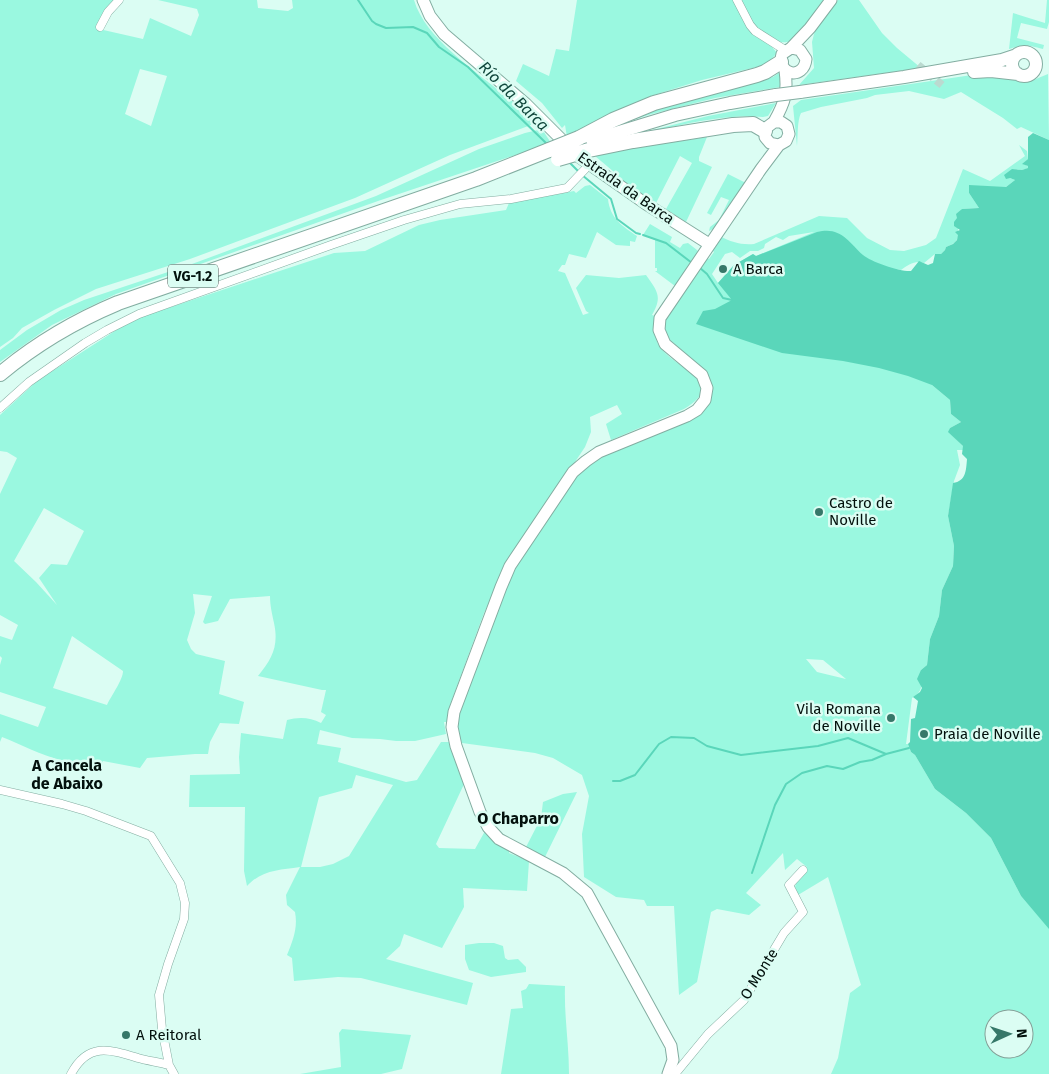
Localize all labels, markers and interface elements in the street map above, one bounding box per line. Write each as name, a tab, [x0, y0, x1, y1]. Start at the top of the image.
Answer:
water label: Río da Barca	[475, 57, 553, 135]
street label: Estrada da Barca	[574, 148, 678, 228]
place label: A Barca	[733, 260, 783, 278]
marker: A Barca	[717, 263, 729, 275]
road number: VG-1.2	[168, 264, 218, 288]
place label: Castro de Noville	[829, 494, 893, 529]
marker: Castro de Noville	[813, 506, 825, 518]
place label: Vila Romana de Noville	[796, 700, 881, 735]
marker: Vila Romana de Noville	[885, 712, 897, 724]
place label: Praia de Noville	[934, 725, 1041, 743]
marker: Praia de Noville	[918, 728, 930, 740]
district label: A Cancela de Abaixo	[31, 756, 103, 793]
district label: O Chaparro	[477, 809, 559, 828]
street label: O Monte	[736, 945, 782, 1003]
north arrow	[984, 1009, 1034, 1059]
place label: A Reitoral	[136, 1026, 202, 1044]
text: N	[1013, 1028, 1030, 1038]
marker: A Reitoral	[120, 1029, 132, 1041]

